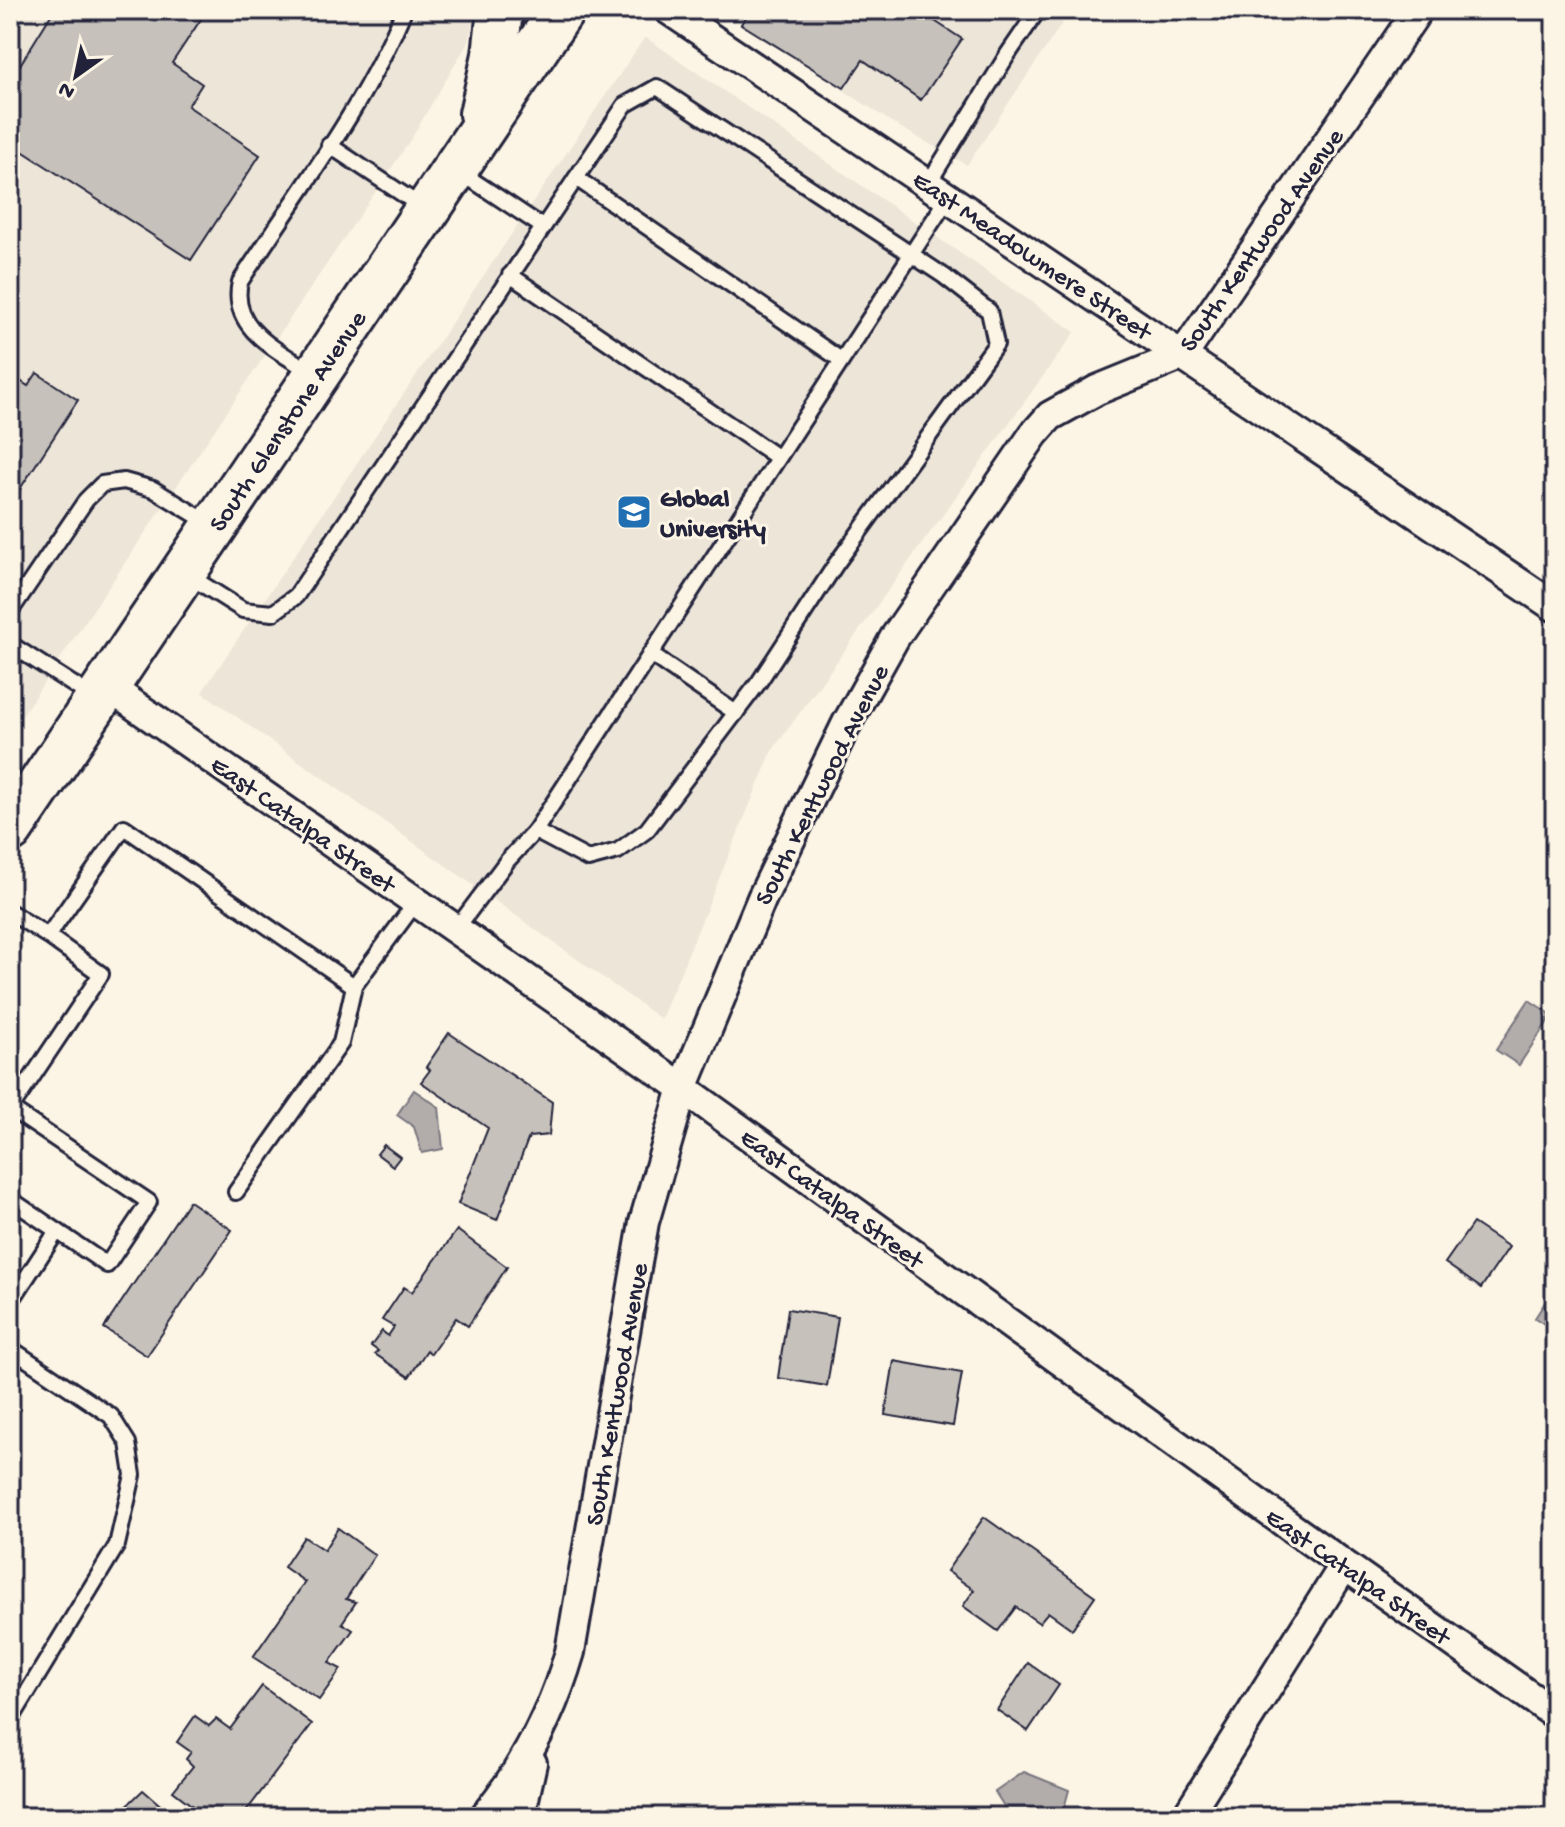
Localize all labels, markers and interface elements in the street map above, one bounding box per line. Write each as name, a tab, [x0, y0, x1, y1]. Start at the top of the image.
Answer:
north arrow	[36, 36, 116, 116]
text: N	[54, 75, 80, 104]
street label: South Kentwood Avenue	[1175, 123, 1353, 359]
street label: East Meadowmere Street	[905, 166, 1158, 351]
street label: South Glenstone Avenue	[204, 306, 376, 539]
place label: Global University	[660, 486, 766, 547]
school or university icon: Global University	[615, 493, 653, 531]
street label: South Kentwood Avenue	[750, 660, 898, 912]
street label: East Catalpa Street	[203, 751, 402, 904]
street label: East Catalpa Street	[733, 1124, 930, 1279]
street label: South Kentwood Avenue	[581, 1261, 658, 1528]
street label: East Catalpa Street	[1258, 1503, 1457, 1656]

